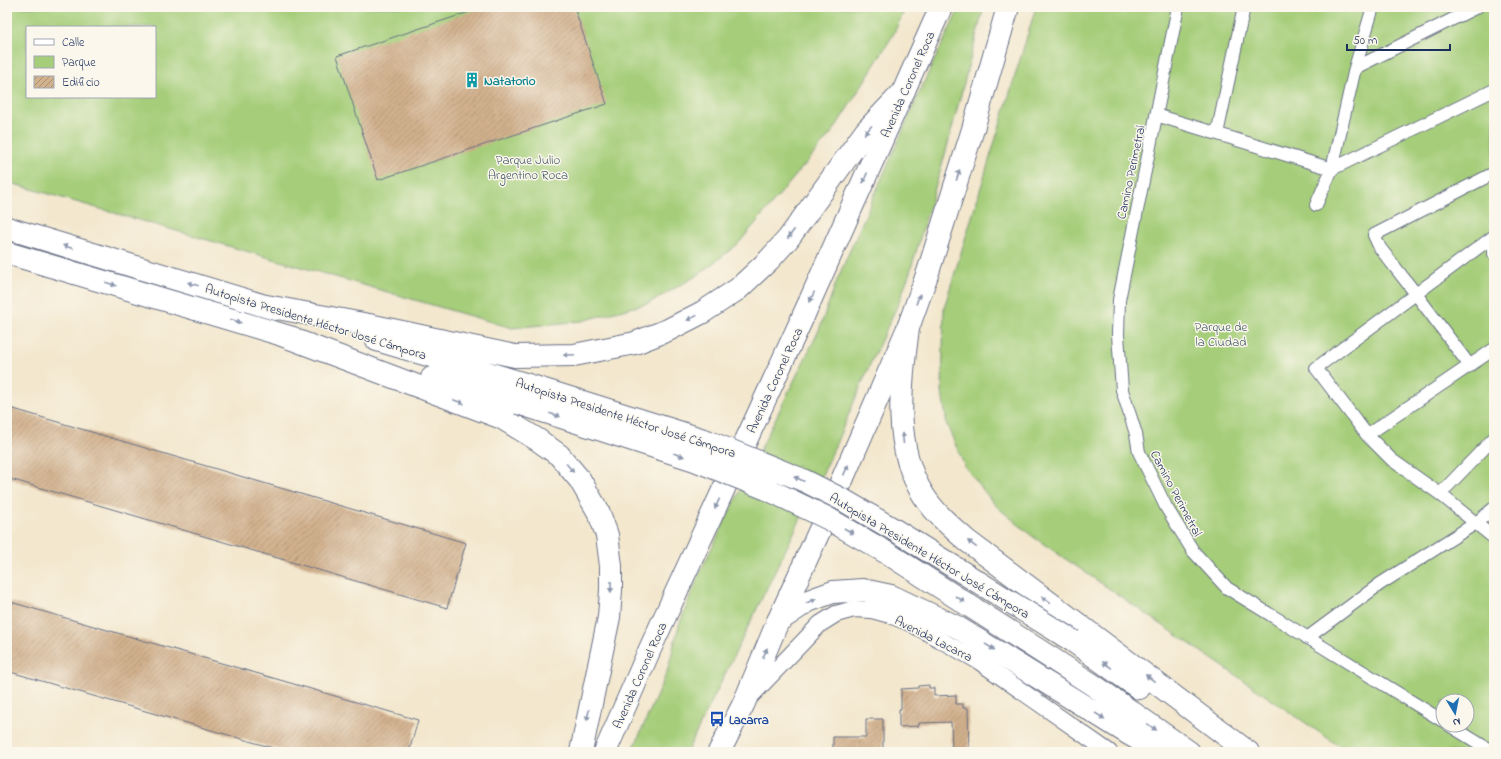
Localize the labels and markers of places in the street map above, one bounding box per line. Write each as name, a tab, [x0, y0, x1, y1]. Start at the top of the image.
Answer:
building icon: Natatorio	[463, 71, 481, 89]
place label: Natatorio	[484, 72, 536, 91]
bus stop icon: Lacarra	[708, 710, 726, 728]
place label: Lacarra	[729, 711, 769, 730]

